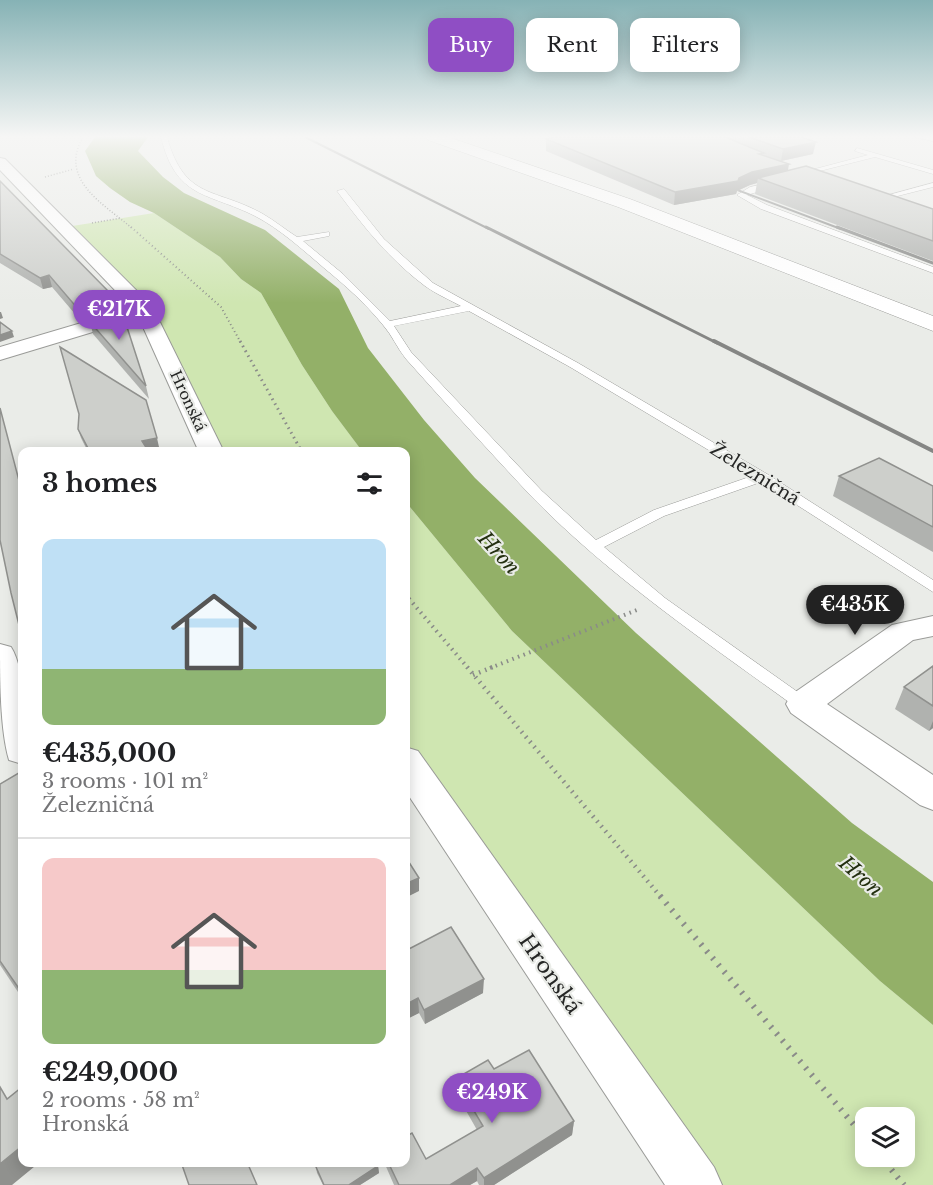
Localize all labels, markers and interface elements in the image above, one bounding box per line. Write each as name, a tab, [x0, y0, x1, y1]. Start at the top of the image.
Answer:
chip: Buy	[428, 18, 514, 72]
chip: Rent	[526, 18, 618, 72]
chip: Filters	[630, 18, 740, 72]
pin: €217K	[77, 290, 161, 341]
text: €217K	[87, 297, 151, 321]
street label: Hronská	[166, 367, 211, 435]
street label: Železničná	[706, 437, 804, 510]
text: 3 homes	[42, 467, 157, 499]
icon: filters	[353, 467, 386, 500]
water label: Hron	[473, 526, 525, 579]
icon: home	[160, 578, 268, 686]
pin: €435K	[813, 585, 897, 636]
text: €435K	[820, 592, 890, 616]
text: €435,000	[42, 737, 176, 769]
text: 3 rooms · 101 m²	[42, 769, 208, 793]
text: Železničná	[42, 793, 154, 817]
water label: Hron	[834, 850, 888, 901]
icon: home	[160, 897, 268, 1005]
street label: Hronská	[513, 929, 587, 1019]
text: €249,000	[42, 1056, 178, 1088]
pin: €249K	[450, 1073, 534, 1124]
text: €249K	[456, 1080, 528, 1104]
text: 2 rooms · 58 m²	[42, 1088, 200, 1112]
map controls	[855, 1107, 915, 1167]
button: layers	[855, 1107, 915, 1167]
text: Hronská	[42, 1112, 129, 1136]

